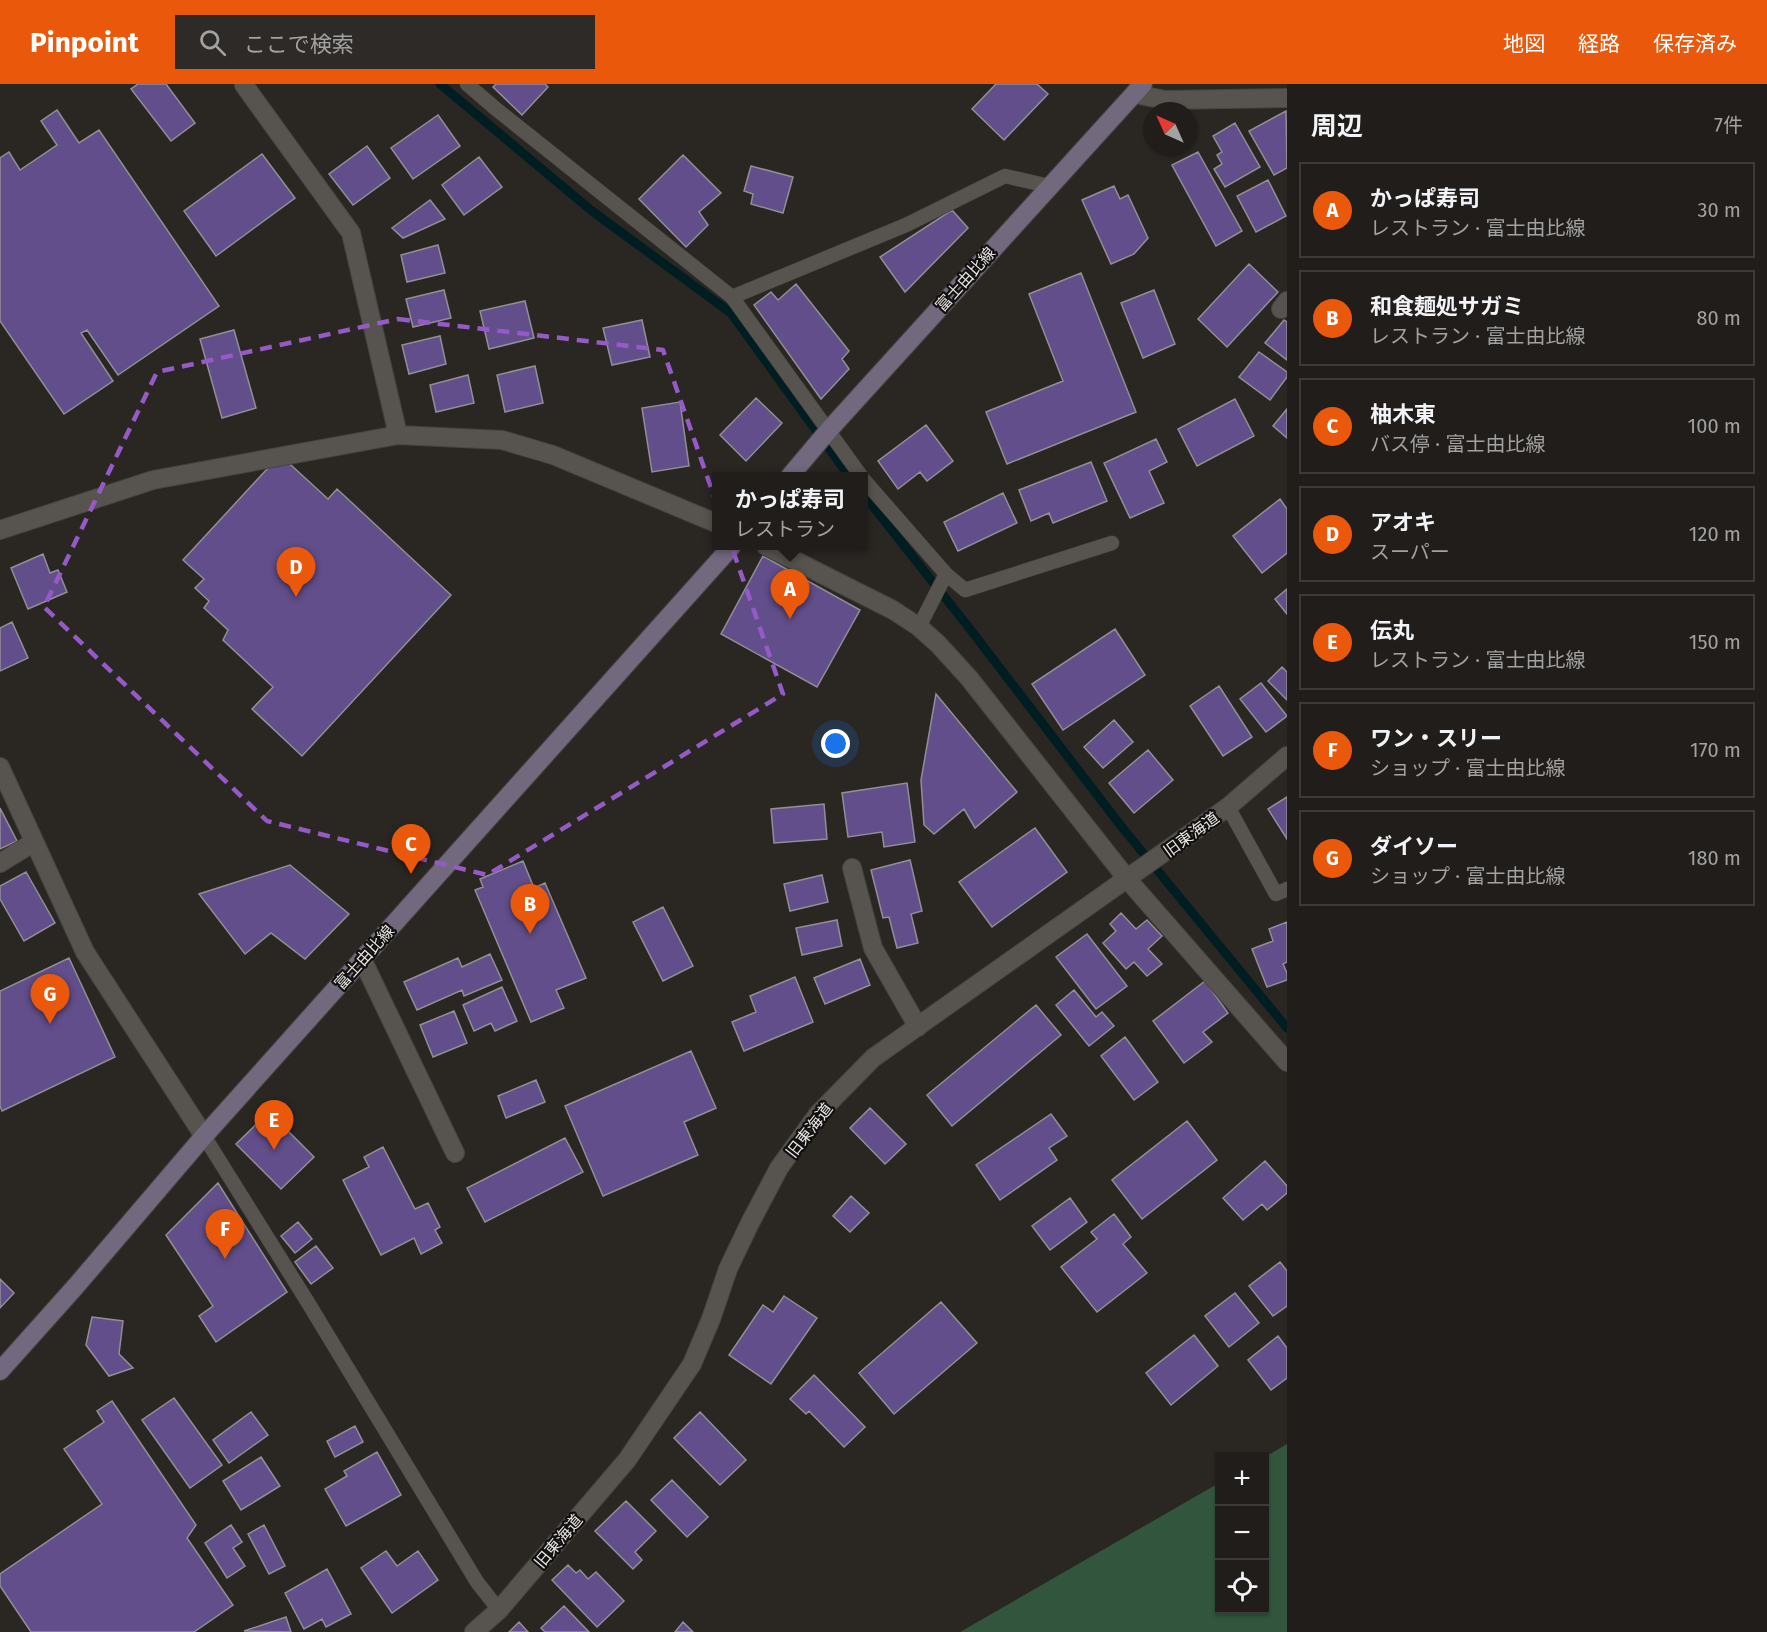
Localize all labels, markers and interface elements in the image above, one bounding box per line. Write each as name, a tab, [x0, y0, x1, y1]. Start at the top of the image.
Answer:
search box	[175, 15, 595, 69]
text: Pinpoint	[30, 26, 139, 59]
icon: search	[196, 26, 229, 59]
text: ここで検索	[244, 31, 354, 58]
text: 地図	[1503, 31, 1545, 57]
text: 経路	[1578, 31, 1620, 57]
text: 保存済み	[1653, 31, 1737, 57]
north arrow	[1143, 102, 1197, 156]
text: 周辺	[1311, 111, 1363, 142]
text: 7件	[1714, 113, 1743, 137]
text: かっぱ寿司	[1370, 185, 1480, 212]
text: A	[1327, 198, 1338, 222]
text: 30 m	[1697, 198, 1741, 222]
text: レストラン · 富士由比線	[1370, 216, 1585, 240]
street label: 富士由比線	[932, 243, 999, 315]
text: 和食麺処サガミ	[1370, 293, 1524, 320]
text: B	[1326, 306, 1339, 330]
text: 80 m	[1696, 306, 1741, 330]
text: レストラン · 富士由比線	[1370, 324, 1585, 348]
text: 柚木東	[1370, 401, 1436, 428]
text: C	[1327, 414, 1338, 438]
text: 100 m	[1688, 414, 1741, 438]
text: バス停 · 富士由比線	[1370, 432, 1545, 456]
popup	[712, 472, 868, 550]
text: かっぱ寿司	[735, 486, 845, 513]
text: アオキ	[1370, 509, 1436, 536]
text: レストラン	[735, 517, 835, 541]
text: D	[1326, 522, 1339, 546]
text: 120 m	[1689, 522, 1741, 546]
text: スーパー	[1370, 540, 1450, 564]
pin: D	[276, 548, 316, 597]
pin: A	[770, 570, 810, 619]
text: 伝丸	[1370, 617, 1414, 644]
text: E	[1327, 630, 1338, 654]
text: 150 m	[1689, 630, 1741, 654]
text: レストラン · 富士由比線	[1370, 648, 1585, 672]
text: ワン・スリー	[1370, 725, 1502, 752]
your location	[821, 729, 850, 758]
text: F	[1328, 738, 1337, 762]
text: 170 m	[1690, 738, 1741, 762]
text: ショップ · 富士由比線	[1370, 756, 1565, 780]
street label: 旧東海道	[1160, 808, 1223, 861]
pin: C	[392, 824, 430, 874]
text: ダイソー	[1370, 833, 1458, 860]
text: G	[1326, 846, 1339, 870]
text: 180 m	[1688, 846, 1741, 870]
text: ショップ · 富士由比線	[1370, 864, 1565, 888]
pin: B	[510, 884, 550, 934]
street label: 富士由比線	[331, 921, 398, 993]
pin: G	[31, 974, 70, 1024]
street label: 旧東海道	[782, 1099, 837, 1161]
pin: E	[254, 1100, 294, 1150]
pin: F	[206, 1210, 244, 1259]
map controls	[1215, 1452, 1269, 1614]
button: +	[1215, 1452, 1269, 1506]
button: −	[1215, 1506, 1269, 1560]
street label: 旧東海道	[531, 1511, 586, 1572]
button: locate	[1215, 1560, 1269, 1614]

